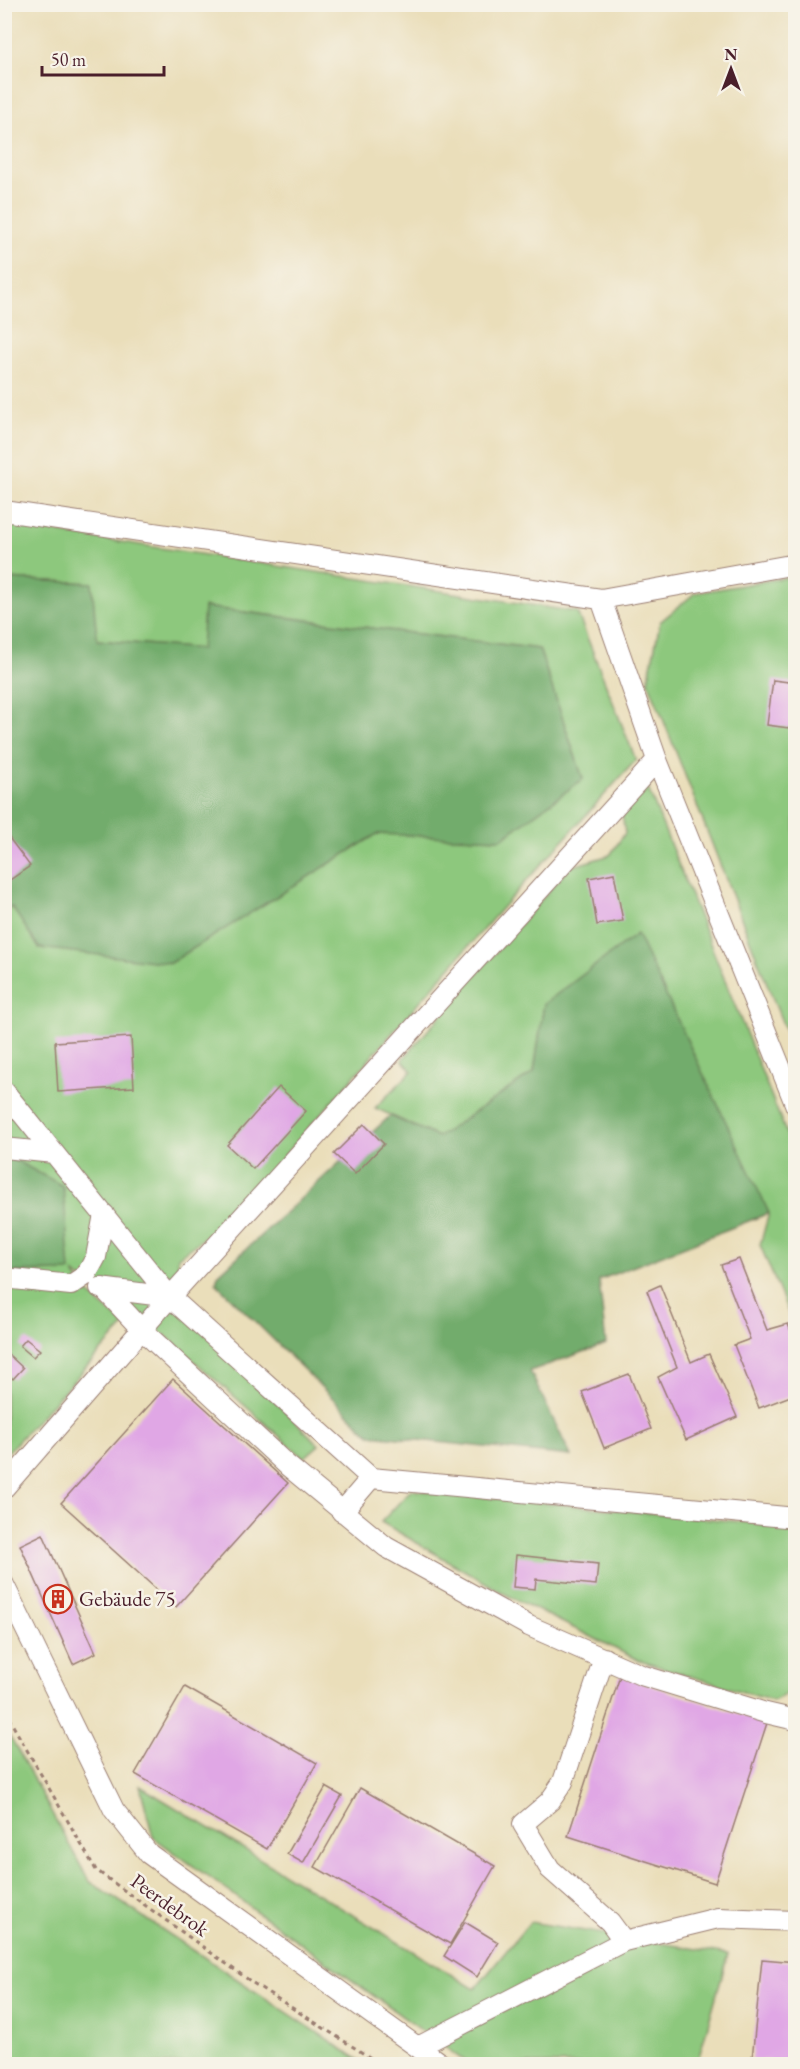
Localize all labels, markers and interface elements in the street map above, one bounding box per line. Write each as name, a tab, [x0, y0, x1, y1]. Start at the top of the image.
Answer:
scale bar	[42, 39, 164, 77]
north arrow	[701, 39, 761, 99]
text: N	[725, 44, 738, 65]
text: 50 m	[51, 48, 86, 71]
building icon: Gebäude 75	[42, 1583, 74, 1615]
place label: Gebäude 75	[79, 1585, 176, 1612]
street label: Peerdebrok	[126, 1867, 216, 1943]

